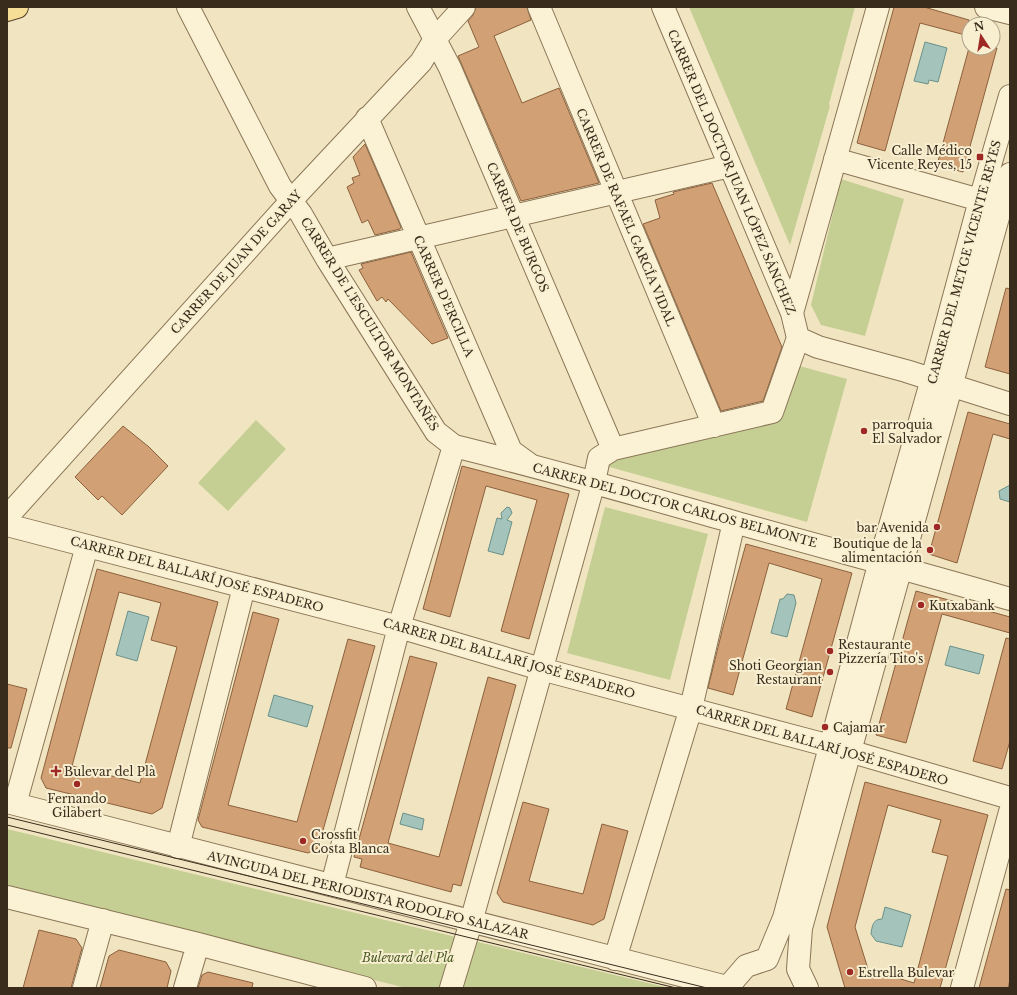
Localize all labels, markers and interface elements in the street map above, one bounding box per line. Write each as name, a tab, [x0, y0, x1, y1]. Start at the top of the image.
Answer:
north arrow	[961, 16, 1001, 56]
text: N	[972, 18, 986, 34]
street label: CARRER DEL DOCTOR JUAN LÓPEZ SÁNCHEZ	[665, 27, 800, 317]
street label: CARRER DE RAFAEL GARCÍA VIDAL	[573, 105, 680, 328]
street label: CARRER DEL METGE VICENTE REYES	[924, 138, 1004, 386]
place label: Calle Médico Vicente Reyes, 15	[866, 143, 972, 172]
marker: Calle Médico Vicente Reyes, 15	[975, 152, 985, 162]
street label: CARRER DE BURGOS	[484, 160, 552, 295]
street label: CARRER DE JUAN DE GARAY	[167, 187, 305, 337]
street label: CARRER DE L'ESCULTOR MONTAÑÉS	[298, 214, 443, 434]
street label: CARRER D'ERCILLA	[410, 233, 478, 360]
place label: parroquia El Salvador	[872, 417, 942, 446]
marker: parroquia El Salvador	[859, 426, 869, 436]
street label: CARRER DEL DOCTOR CARLOS BELMONTE	[531, 460, 819, 550]
place label: bar Avenida	[856, 520, 929, 535]
marker: bar Avenida	[932, 522, 942, 532]
street label: CARRER DEL BALLARÍ JOSÉ ESPADERO	[69, 532, 326, 615]
place label: Boutique de la alimentación	[833, 536, 922, 565]
marker: Boutique de la alimentación	[925, 545, 935, 555]
place label: Kutxabank	[929, 598, 996, 613]
marker: Kutxabank	[916, 600, 926, 610]
street label: CARRER DEL BALLARÍ JOSÉ ESPADERO	[381, 614, 637, 701]
place label: Restaurante Pizzería Tito's	[838, 637, 923, 666]
marker: Restaurante Pizzería Tito's	[825, 646, 835, 656]
place label: Shoti Georgian Restaurant	[729, 658, 822, 687]
marker: Shoti Georgian Restaurant	[825, 667, 835, 677]
street label: CARRER DEL BALLARÍ JOSÉ ESPADERO	[694, 701, 950, 788]
place label: Cajamar	[833, 720, 885, 735]
marker: Cajamar	[820, 722, 830, 732]
place label: Bulevar del Plà	[64, 764, 156, 779]
marker: Bulevar del Plà	[51, 766, 61, 776]
marker: Fernando Gilabert	[72, 779, 82, 789]
place label: Fernando Gilabert	[47, 791, 107, 820]
place label: Crossfit Costa Blanca	[311, 827, 390, 856]
marker: Crossfit Costa Blanca	[298, 836, 308, 846]
street label: AVINGUDA DEL PERIODISTA RODOLFO SALAZAR	[205, 847, 531, 942]
park label: Bulevard del Pla	[361, 950, 454, 965]
place label: Estrella Bulevar	[858, 965, 955, 980]
marker: Estrella Bulevar	[845, 967, 855, 977]

